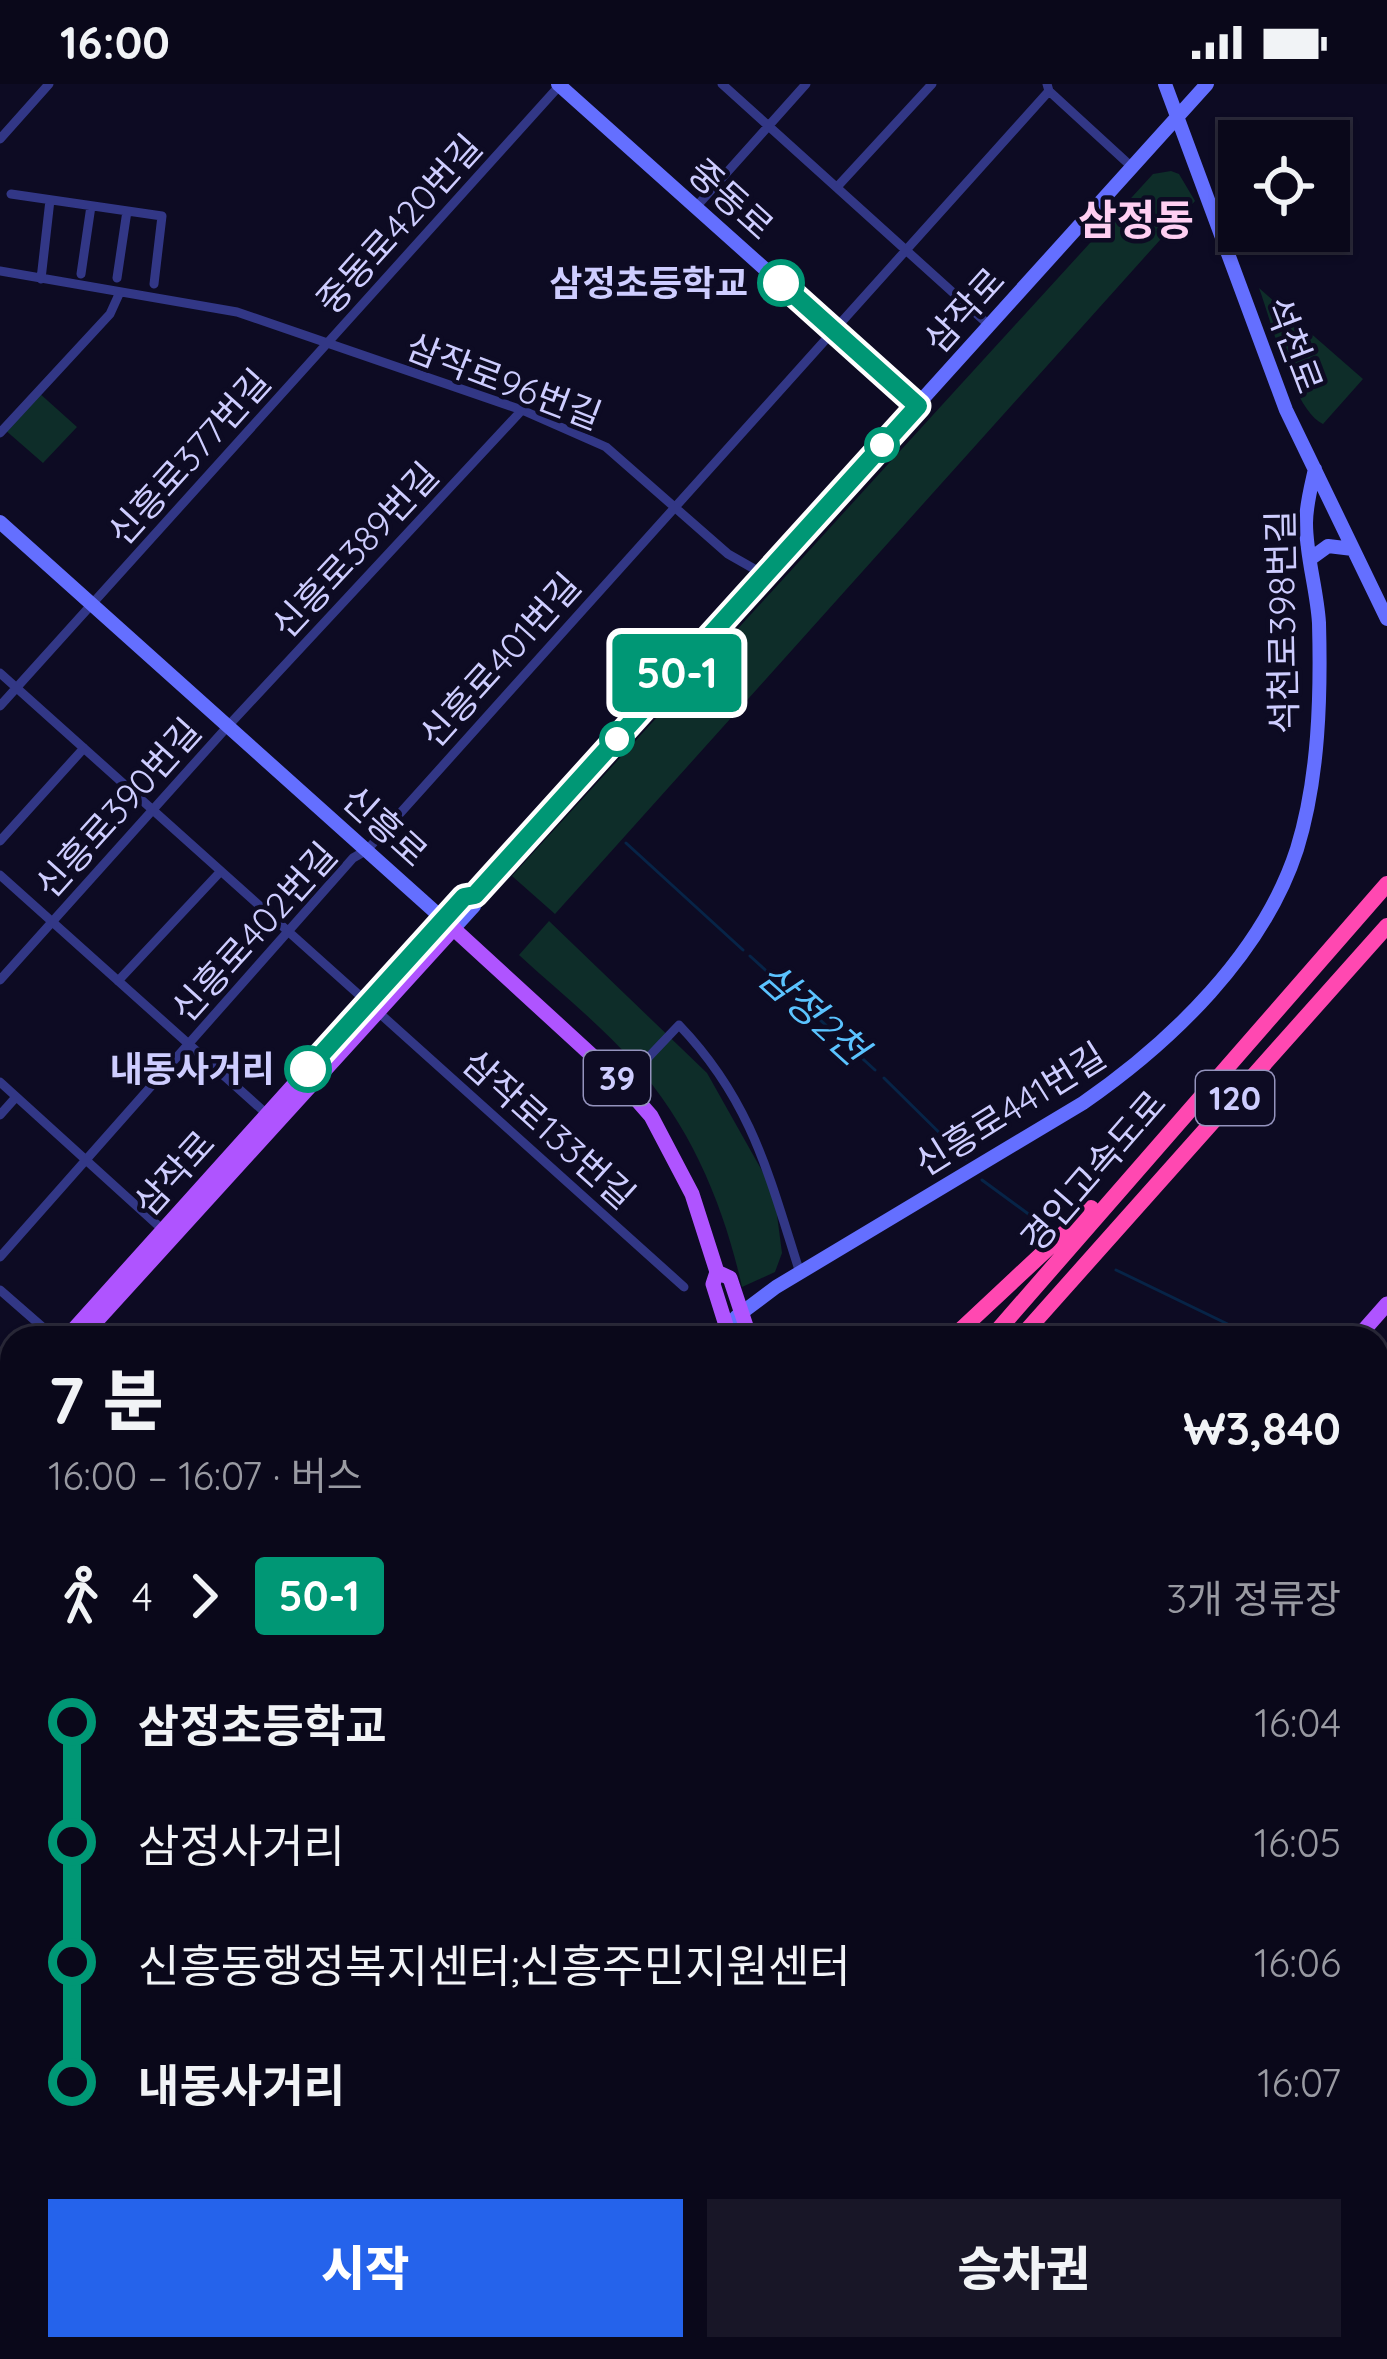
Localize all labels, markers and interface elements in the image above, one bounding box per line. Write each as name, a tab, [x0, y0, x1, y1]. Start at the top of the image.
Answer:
text: 16:00	[60, 14, 170, 70]
map controls	[1218, 120, 1350, 252]
button: locate	[1218, 120, 1350, 252]
street label: 중동로420번길	[306, 125, 491, 323]
street label: 중동로	[679, 149, 783, 249]
district label: 삼정동	[1078, 193, 1194, 246]
street label: 삼작로	[914, 258, 1014, 362]
place label: 삼정초등학교	[549, 260, 748, 305]
marker: 삼정초등학교	[759, 261, 803, 305]
street label: 석천로	[1256, 290, 1333, 399]
street label: 삼작로96번길	[400, 323, 608, 438]
street label: 신흥로377번길	[98, 359, 279, 554]
unlabelled marker	[866, 429, 898, 461]
street label: 신흥로389번길	[262, 452, 447, 647]
street label: 석천로398번길	[1257, 510, 1306, 734]
street label: 신흥로401번길	[410, 563, 590, 756]
line badge: 50-1	[593, 634, 761, 712]
text: 50-1	[636, 646, 718, 699]
street label: 신흥로390번길	[25, 709, 210, 907]
unlabelled marker	[601, 723, 633, 755]
street label: 신흥로	[333, 776, 437, 876]
street label: 신흥로402번길	[161, 833, 346, 1031]
water label: 삼정2천	[749, 951, 881, 1077]
street label: 신흥로441번길	[906, 1032, 1114, 1185]
street label: 삼작로133번길	[454, 1039, 645, 1218]
place label: 내동사거리	[109, 1046, 275, 1091]
marker: 내동사거리	[286, 1047, 330, 1091]
road number: 39	[584, 1051, 650, 1105]
road number: 120	[1196, 1071, 1274, 1125]
street label: 경인고속도로	[1010, 1081, 1175, 1260]
street label: 삼작로	[124, 1121, 224, 1225]
text: 7 분	[48, 1358, 163, 1441]
text: ₩3,840	[1183, 1400, 1341, 1456]
text: 16:00 – 16:07 · 버스	[48, 1451, 363, 1500]
icon: walk	[48, 1563, 114, 1629]
icon: forward	[171, 1563, 237, 1629]
text: 50-1	[279, 1569, 360, 1622]
text: 4	[132, 1572, 153, 1621]
text: 3개 정류장	[1166, 1574, 1341, 1623]
text: 삼정초등학교	[138, 1697, 386, 1753]
text: 16:04	[1255, 1698, 1341, 1747]
text: 삼정사거리	[138, 1817, 345, 1873]
text: 16:05	[1254, 1818, 1341, 1867]
text: 신흥동행정복지센터;신흥주민지원센터	[138, 1937, 851, 1993]
text: 16:06	[1254, 1938, 1341, 1987]
text: 내동사거리	[138, 2057, 345, 2113]
text: 16:07	[1257, 2058, 1341, 2107]
button: 시작	[48, 2199, 683, 2337]
button: 승차권	[707, 2199, 1341, 2337]

